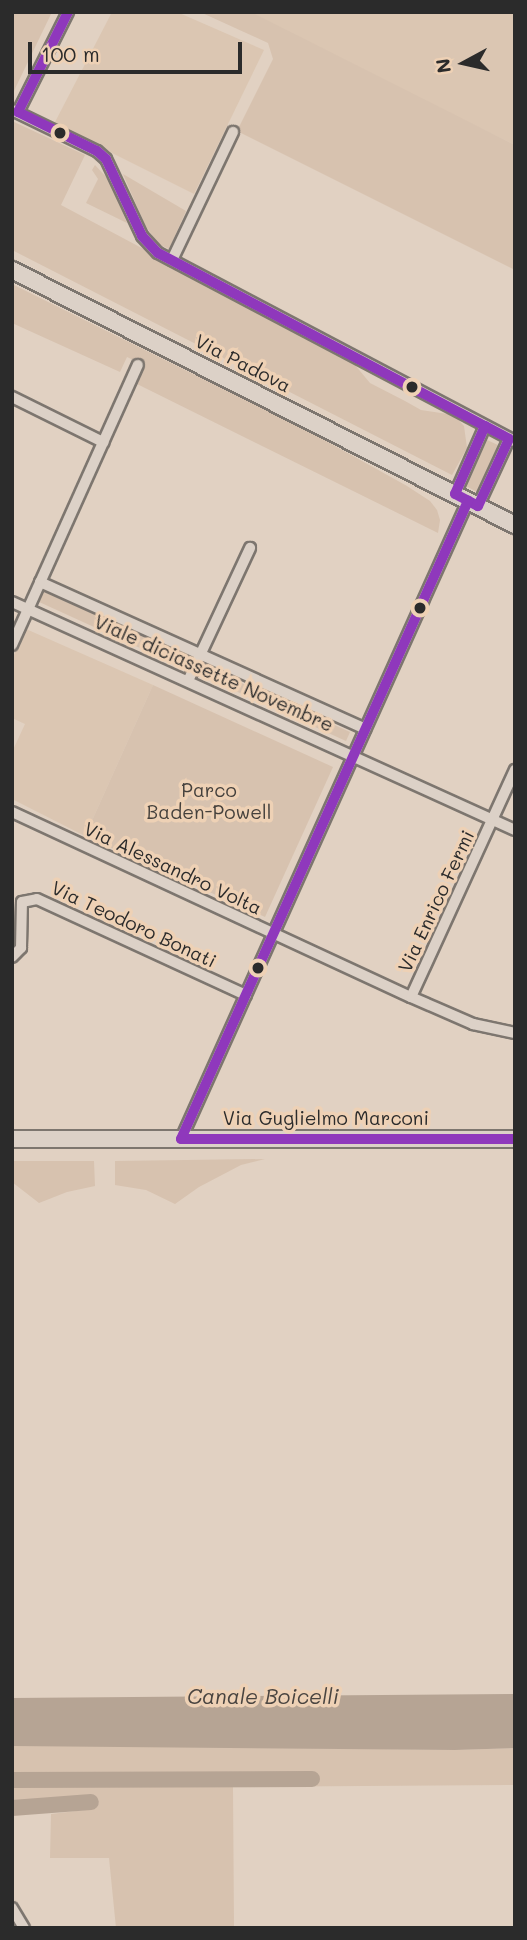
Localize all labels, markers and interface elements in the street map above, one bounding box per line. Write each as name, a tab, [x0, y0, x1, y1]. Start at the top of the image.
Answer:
scale bar	[32, 28, 245, 72]
north arrow	[429, 28, 499, 98]
text: 100 m	[41, 40, 100, 67]
text: N	[429, 57, 456, 75]
unlabelled marker	[53, 126, 67, 140]
street label: Via Padova	[191, 329, 295, 397]
unlabelled marker	[405, 380, 419, 394]
unlabelled marker	[413, 601, 427, 615]
street label: Viale diciassette Novembre	[91, 610, 337, 736]
park label: Parco Baden-Powell	[147, 779, 271, 823]
street label: Via Alessandro Volta	[80, 817, 266, 919]
street label: Via Enrico Fermi	[393, 826, 479, 976]
street label: Via Teodoro Bonati	[48, 876, 220, 972]
unlabelled marker	[251, 961, 265, 975]
street label: Via Guglielmo Marconi	[223, 1107, 429, 1129]
water label: Canale Boicelli	[187, 1683, 339, 1709]

